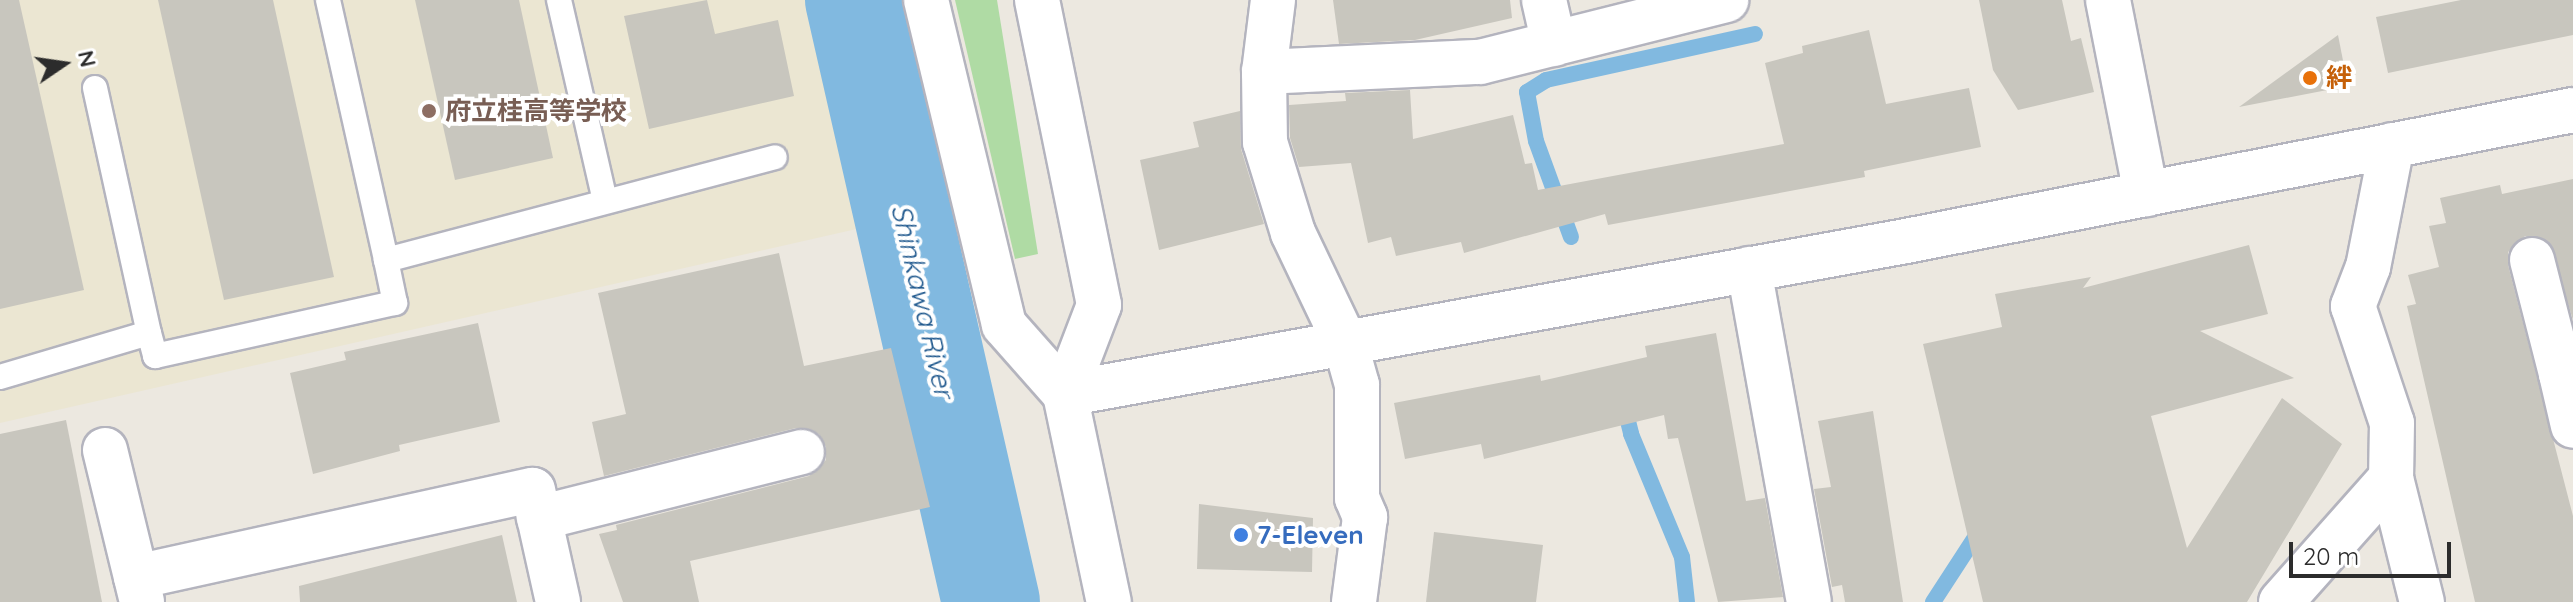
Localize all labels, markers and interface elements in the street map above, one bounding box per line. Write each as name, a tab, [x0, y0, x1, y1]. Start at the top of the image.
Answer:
north arrow	[24, 24, 104, 104]
text: N	[72, 48, 103, 70]
place label: 絆	[2326, 62, 2352, 94]
marker: 絆	[2301, 69, 2319, 87]
place label: 府立桂高等学校	[445, 95, 627, 127]
marker: 府立桂高等学校	[420, 102, 438, 120]
water label: Shinkawa River	[884, 201, 962, 401]
place label: 7-Eleven	[1257, 519, 1364, 551]
marker: 7-Eleven	[1232, 526, 1250, 544]
scale bar	[2293, 526, 2455, 576]
text: 20 m	[2303, 541, 2359, 571]

